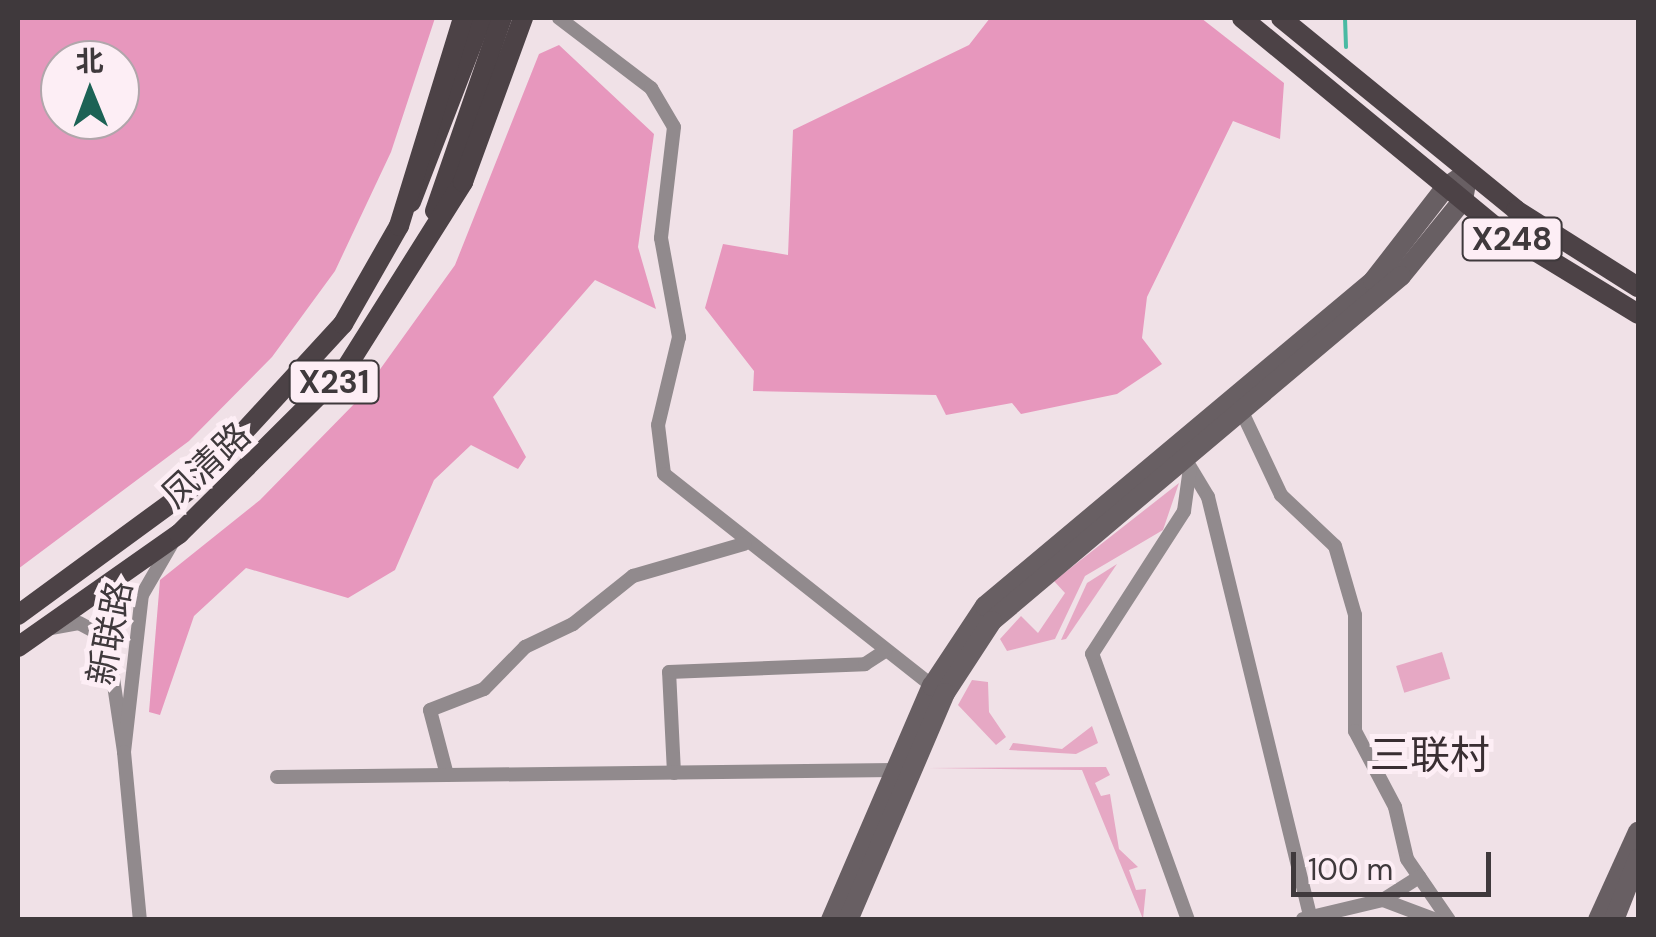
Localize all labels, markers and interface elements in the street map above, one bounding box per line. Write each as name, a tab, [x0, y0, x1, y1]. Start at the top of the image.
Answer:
north arrow	[40, 40, 140, 140]
text: 北	[75, 43, 104, 80]
road number: X248	[1460, 212, 1564, 266]
road number: X231	[286, 355, 382, 409]
street label: 凤清路	[153, 414, 259, 516]
street label: 新联路	[79, 577, 141, 689]
district label: 三联村	[1370, 731, 1490, 779]
scale bar	[1296, 832, 1496, 894]
text: 100 m	[1308, 850, 1393, 889]

